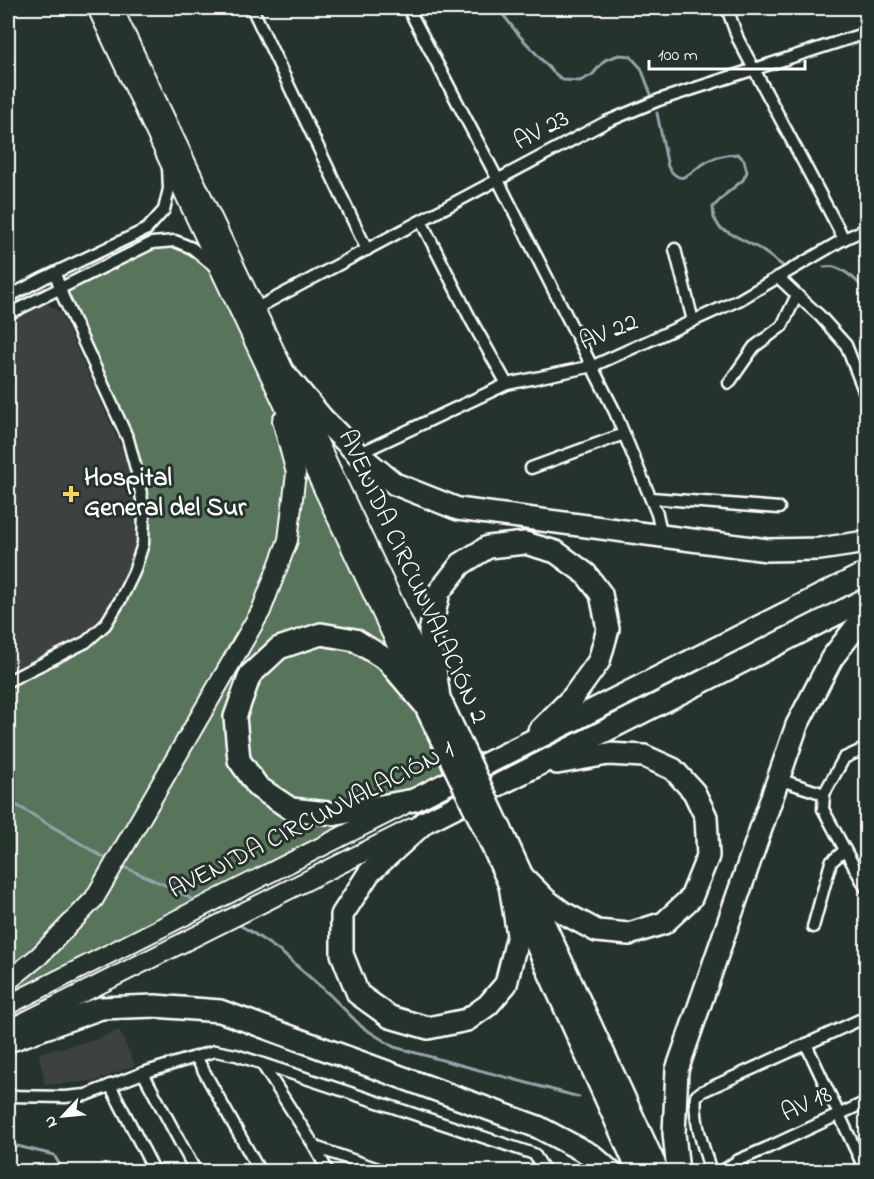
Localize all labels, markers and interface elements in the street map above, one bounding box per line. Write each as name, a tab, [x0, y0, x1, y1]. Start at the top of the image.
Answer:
scale bar	[649, 33, 805, 71]
text: 100 m	[658, 43, 698, 69]
street label: AV 23	[507, 101, 577, 161]
street label: AV 22	[574, 304, 644, 362]
street label: AVENIDA CIRCUNVALACIÓN 2	[327, 424, 497, 730]
place label: Hospital General del Sur	[84, 460, 247, 528]
marker: Hospital General del Sur	[62, 485, 80, 503]
street label: AVENIDA CIRCUNVALACIÓN 1	[163, 732, 461, 910]
street label: AV 18	[775, 1077, 839, 1133]
north arrow	[33, 1086, 93, 1146]
text: N	[38, 1111, 64, 1132]

